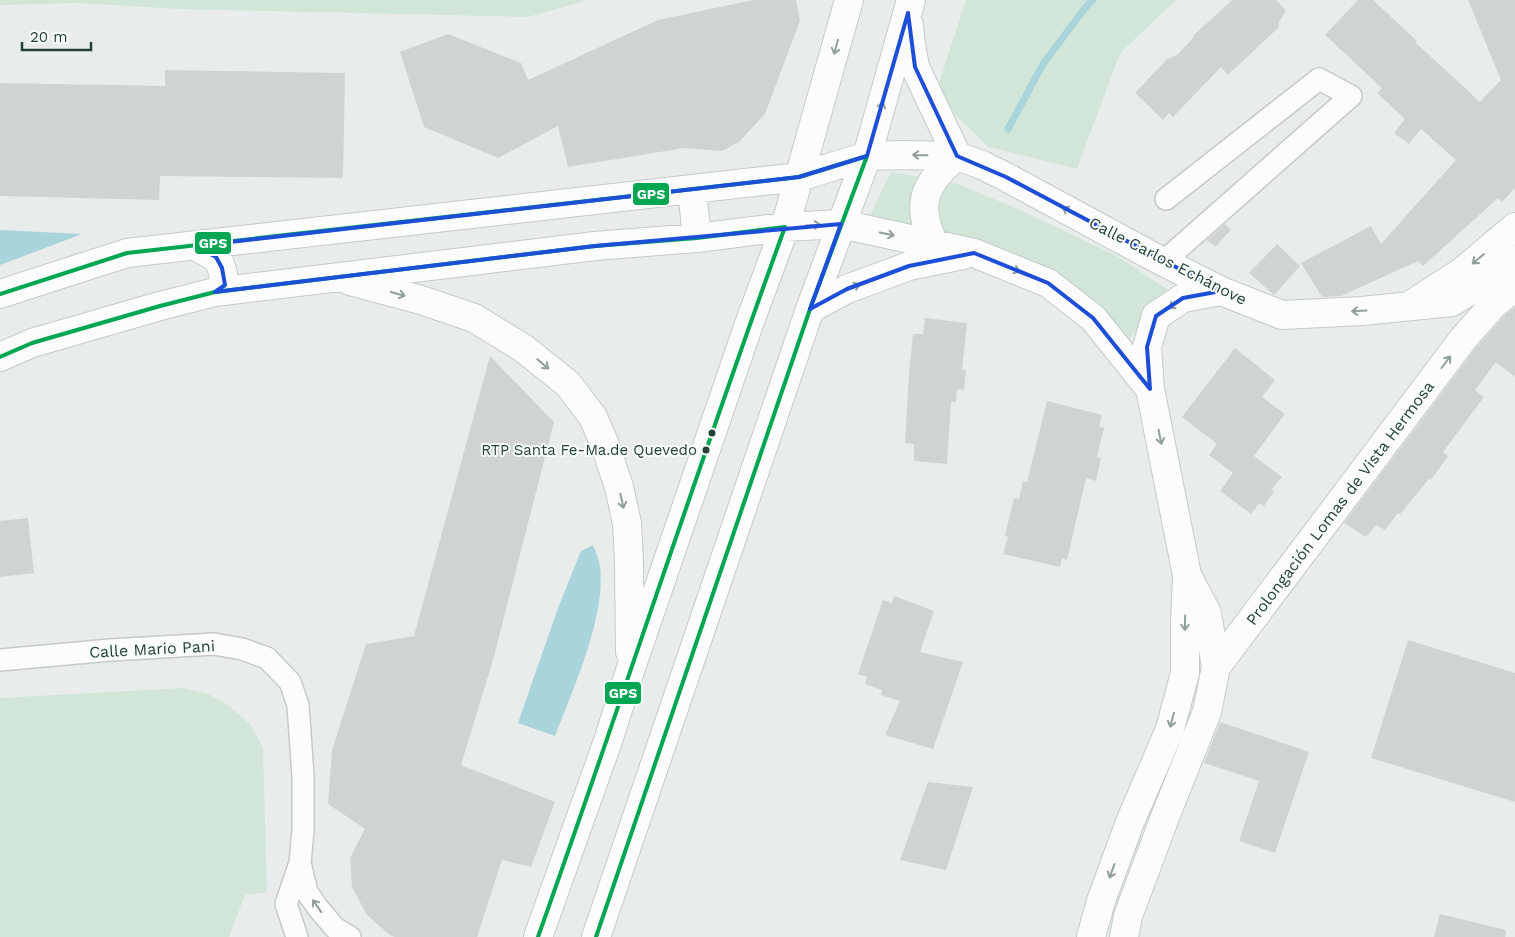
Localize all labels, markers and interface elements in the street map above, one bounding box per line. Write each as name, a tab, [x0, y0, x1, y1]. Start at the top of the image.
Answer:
scale bar	[22, 20, 91, 52]
text: 20 m	[30, 28, 68, 46]
one-way arrow	[831, 39, 840, 55]
one-way arrow	[876, 101, 886, 117]
one-way arrow	[912, 150, 928, 160]
line badge: GPS	[632, 182, 670, 206]
text: GPS	[637, 186, 665, 202]
one-way arrow	[1062, 206, 1077, 216]
street label: Calle Carlos Echánove	[1086, 213, 1250, 309]
one-way arrow	[805, 221, 821, 230]
one-way arrow	[879, 230, 895, 239]
line badge: GPS	[194, 231, 232, 255]
text: GPS	[199, 235, 227, 251]
one-way arrow	[1472, 253, 1485, 264]
one-way arrow	[1005, 265, 1020, 274]
one-way arrow	[845, 281, 860, 291]
one-way arrow	[389, 290, 405, 299]
one-way arrow	[1168, 299, 1182, 309]
one-way arrow	[1351, 307, 1367, 316]
one-way arrow	[1440, 356, 1451, 369]
one-way arrow	[536, 358, 549, 369]
street label: Prolongación Lomas de Vista Hermosa	[1242, 377, 1438, 629]
unlabelled marker	[707, 428, 717, 438]
one-way arrow	[1155, 428, 1165, 444]
place label: RTP Santa Fe-Ma.de Quevedo	[481, 441, 697, 459]
marker: RTP Santa Fe-Ma.de Quevedo	[701, 445, 711, 455]
one-way arrow	[618, 492, 627, 508]
one-way arrow	[1180, 615, 1190, 631]
street label: Calle Mario Pani	[89, 636, 215, 662]
line badge: GPS	[604, 681, 642, 705]
text: GPS	[609, 685, 637, 701]
one-way arrow	[1167, 711, 1177, 727]
one-way arrow	[1107, 862, 1116, 878]
one-way arrow	[312, 899, 322, 913]

